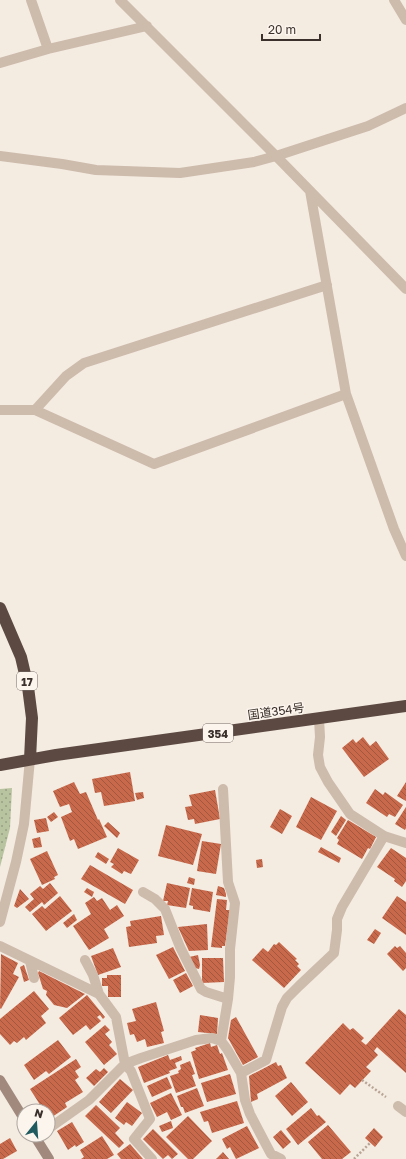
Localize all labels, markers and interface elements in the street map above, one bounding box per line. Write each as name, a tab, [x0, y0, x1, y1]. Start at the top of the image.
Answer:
scale bar	[262, 16, 320, 42]
text: 20 m	[268, 22, 296, 37]
road number: 17	[17, 672, 37, 690]
street label: 国道354号	[247, 700, 305, 722]
road number: 354	[203, 724, 233, 742]
north arrow	[16, 1103, 56, 1143]
text: N	[33, 1106, 45, 1120]

